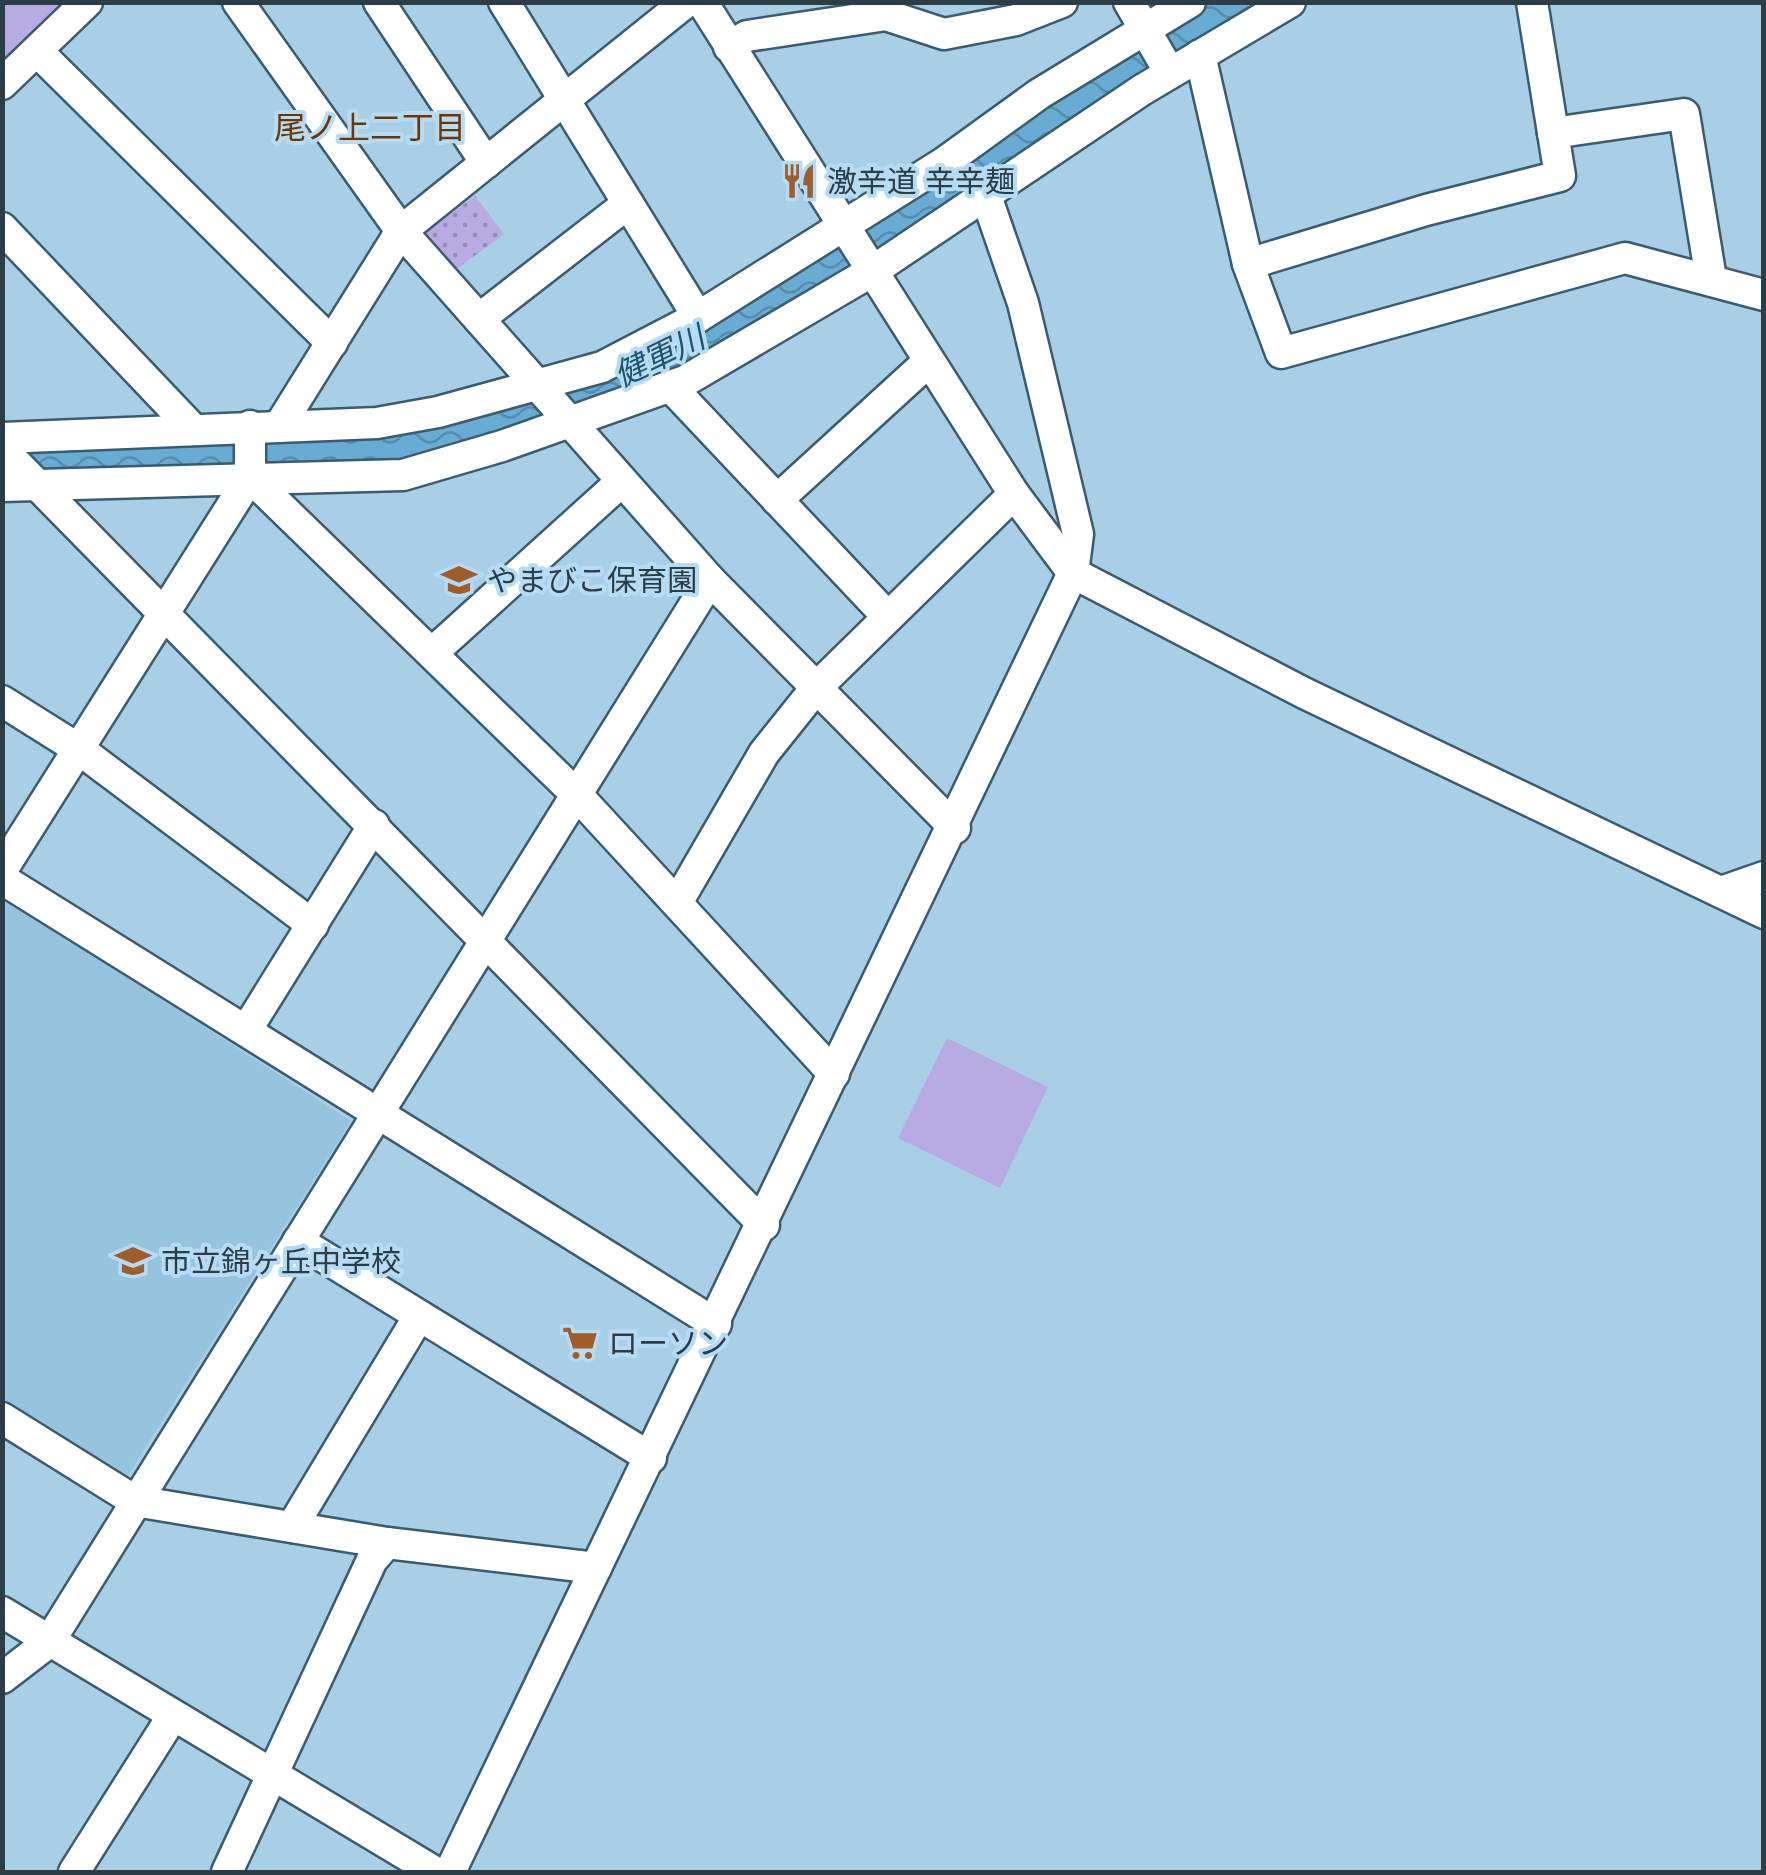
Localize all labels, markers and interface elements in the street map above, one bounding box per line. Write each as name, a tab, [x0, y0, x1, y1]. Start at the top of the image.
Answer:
district label: 尾ノ上二丁目	[274, 105, 466, 150]
place label: 激辛道 辛辛麺	[827, 160, 1015, 203]
restaurant icon: 激辛道 辛辛麺	[780, 162, 818, 200]
water label: 健軍川	[606, 313, 715, 397]
place label: やまびこ保育園	[487, 559, 697, 602]
school or university icon: やまびこ保育園	[440, 561, 478, 599]
place label: 市立錦ヶ丘中学校	[161, 1240, 401, 1283]
school or university icon: 市立錦ヶ丘中学校	[114, 1242, 152, 1280]
place label: ローソン	[608, 1322, 728, 1365]
supermarket icon: ローソン	[561, 1324, 599, 1362]

